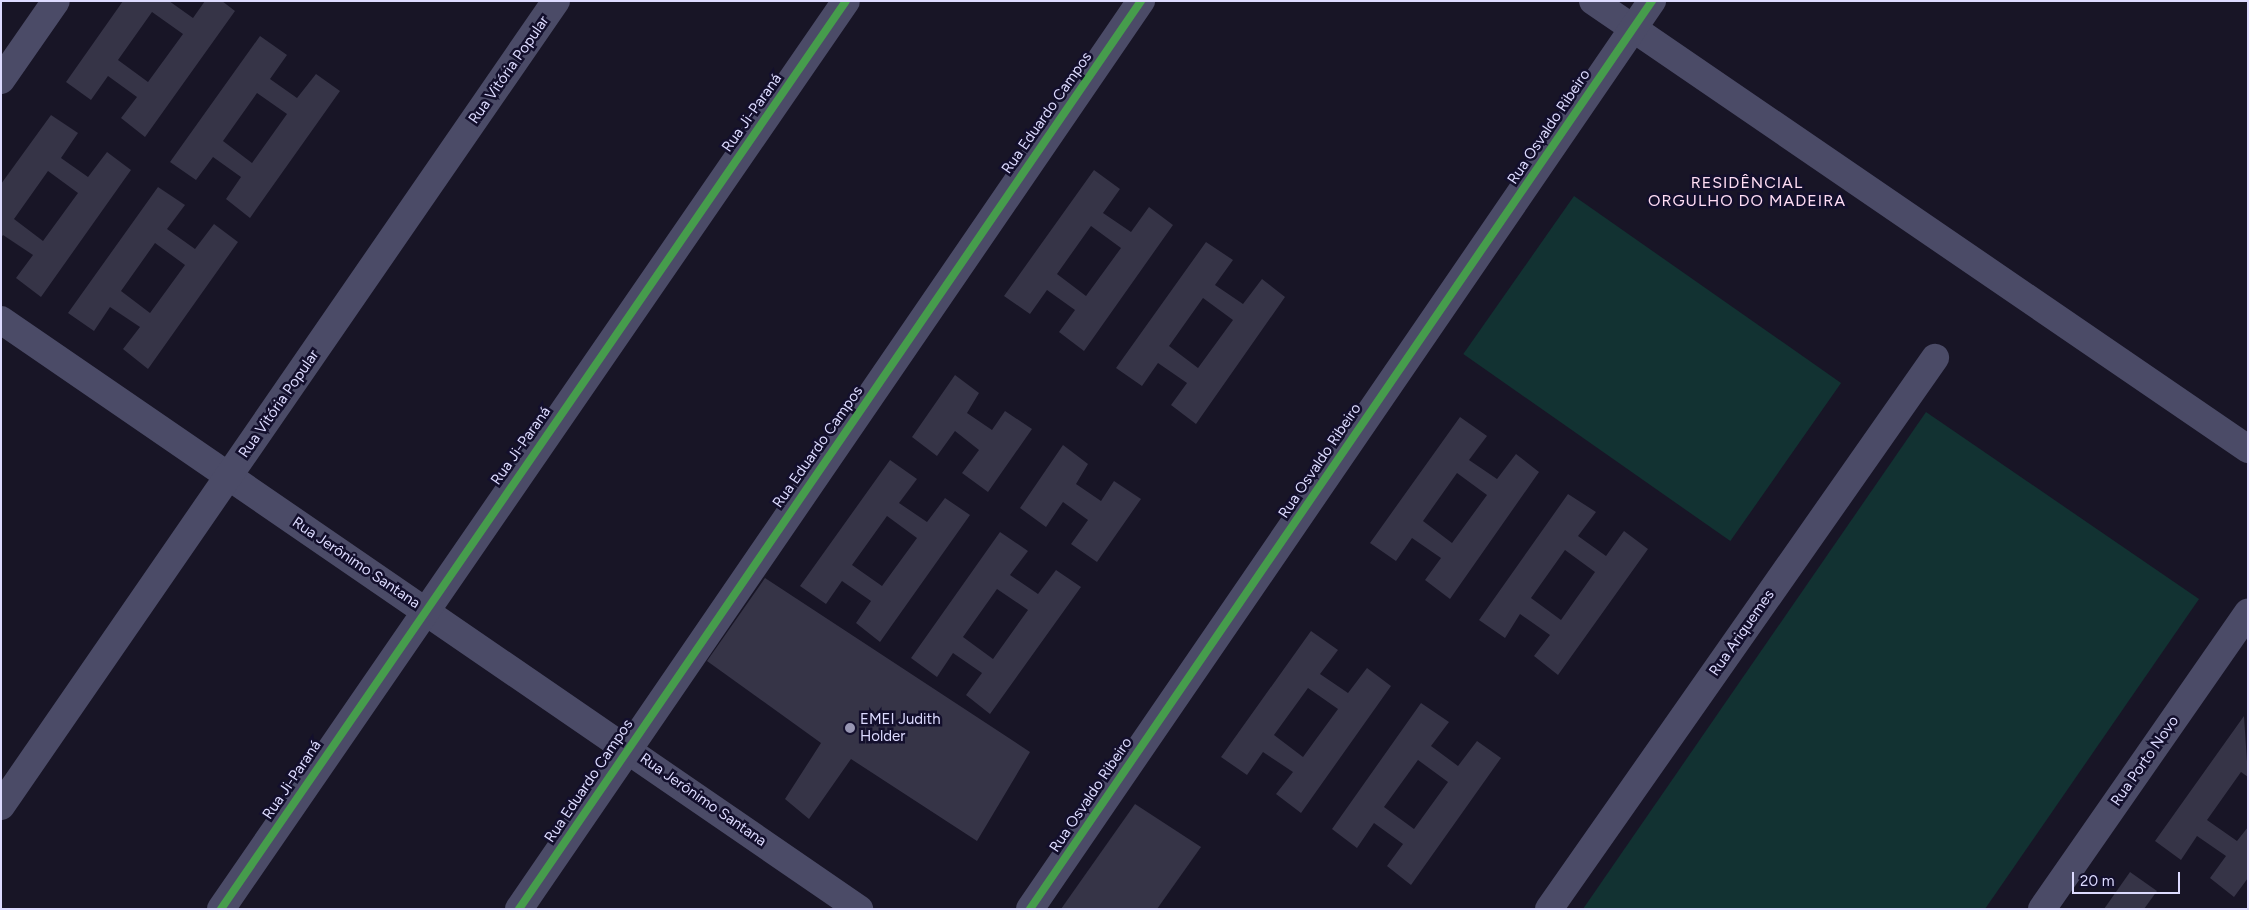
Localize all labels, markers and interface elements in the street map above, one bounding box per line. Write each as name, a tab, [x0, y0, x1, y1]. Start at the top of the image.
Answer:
street label: Rua Vitória Popular	[465, 13, 553, 127]
street label: Rua Eduardo Campos	[998, 49, 1096, 177]
street label: Rua Osvaldo Ribeiro	[1504, 66, 1594, 188]
street label: Rua Ji-Paraná	[718, 70, 786, 156]
district label: RESIDÊNCIAL ORGULHO DO MADEIRA	[1646, 173, 1848, 211]
street label: Rua Vitória Popular	[235, 347, 323, 461]
street label: Rua Eduardo Campos	[769, 383, 867, 511]
street label: Rua Osvaldo Ribeiro	[1275, 400, 1365, 522]
street label: Rua Ji-Paraná	[487, 403, 555, 489]
street label: Rua Jerônimo Santana	[289, 514, 423, 612]
street label: Rua Ariquemes	[1706, 586, 1778, 680]
place label: EMEI Judith Holder	[860, 710, 941, 745]
street label: Rua Porto Novo	[2107, 712, 2183, 810]
street label: Rua Eduardo Campos	[541, 716, 637, 846]
marker: EMEI Judith Holder	[844, 722, 856, 734]
street label: Rua Osvaldo Ribeiro	[1046, 734, 1136, 856]
street label: Rua Ji-Paraná	[259, 737, 325, 823]
street label: Rua Jerônimo Santana	[636, 750, 770, 850]
scale bar	[2074, 862, 2182, 894]
text: 20 m	[2080, 872, 2114, 890]

